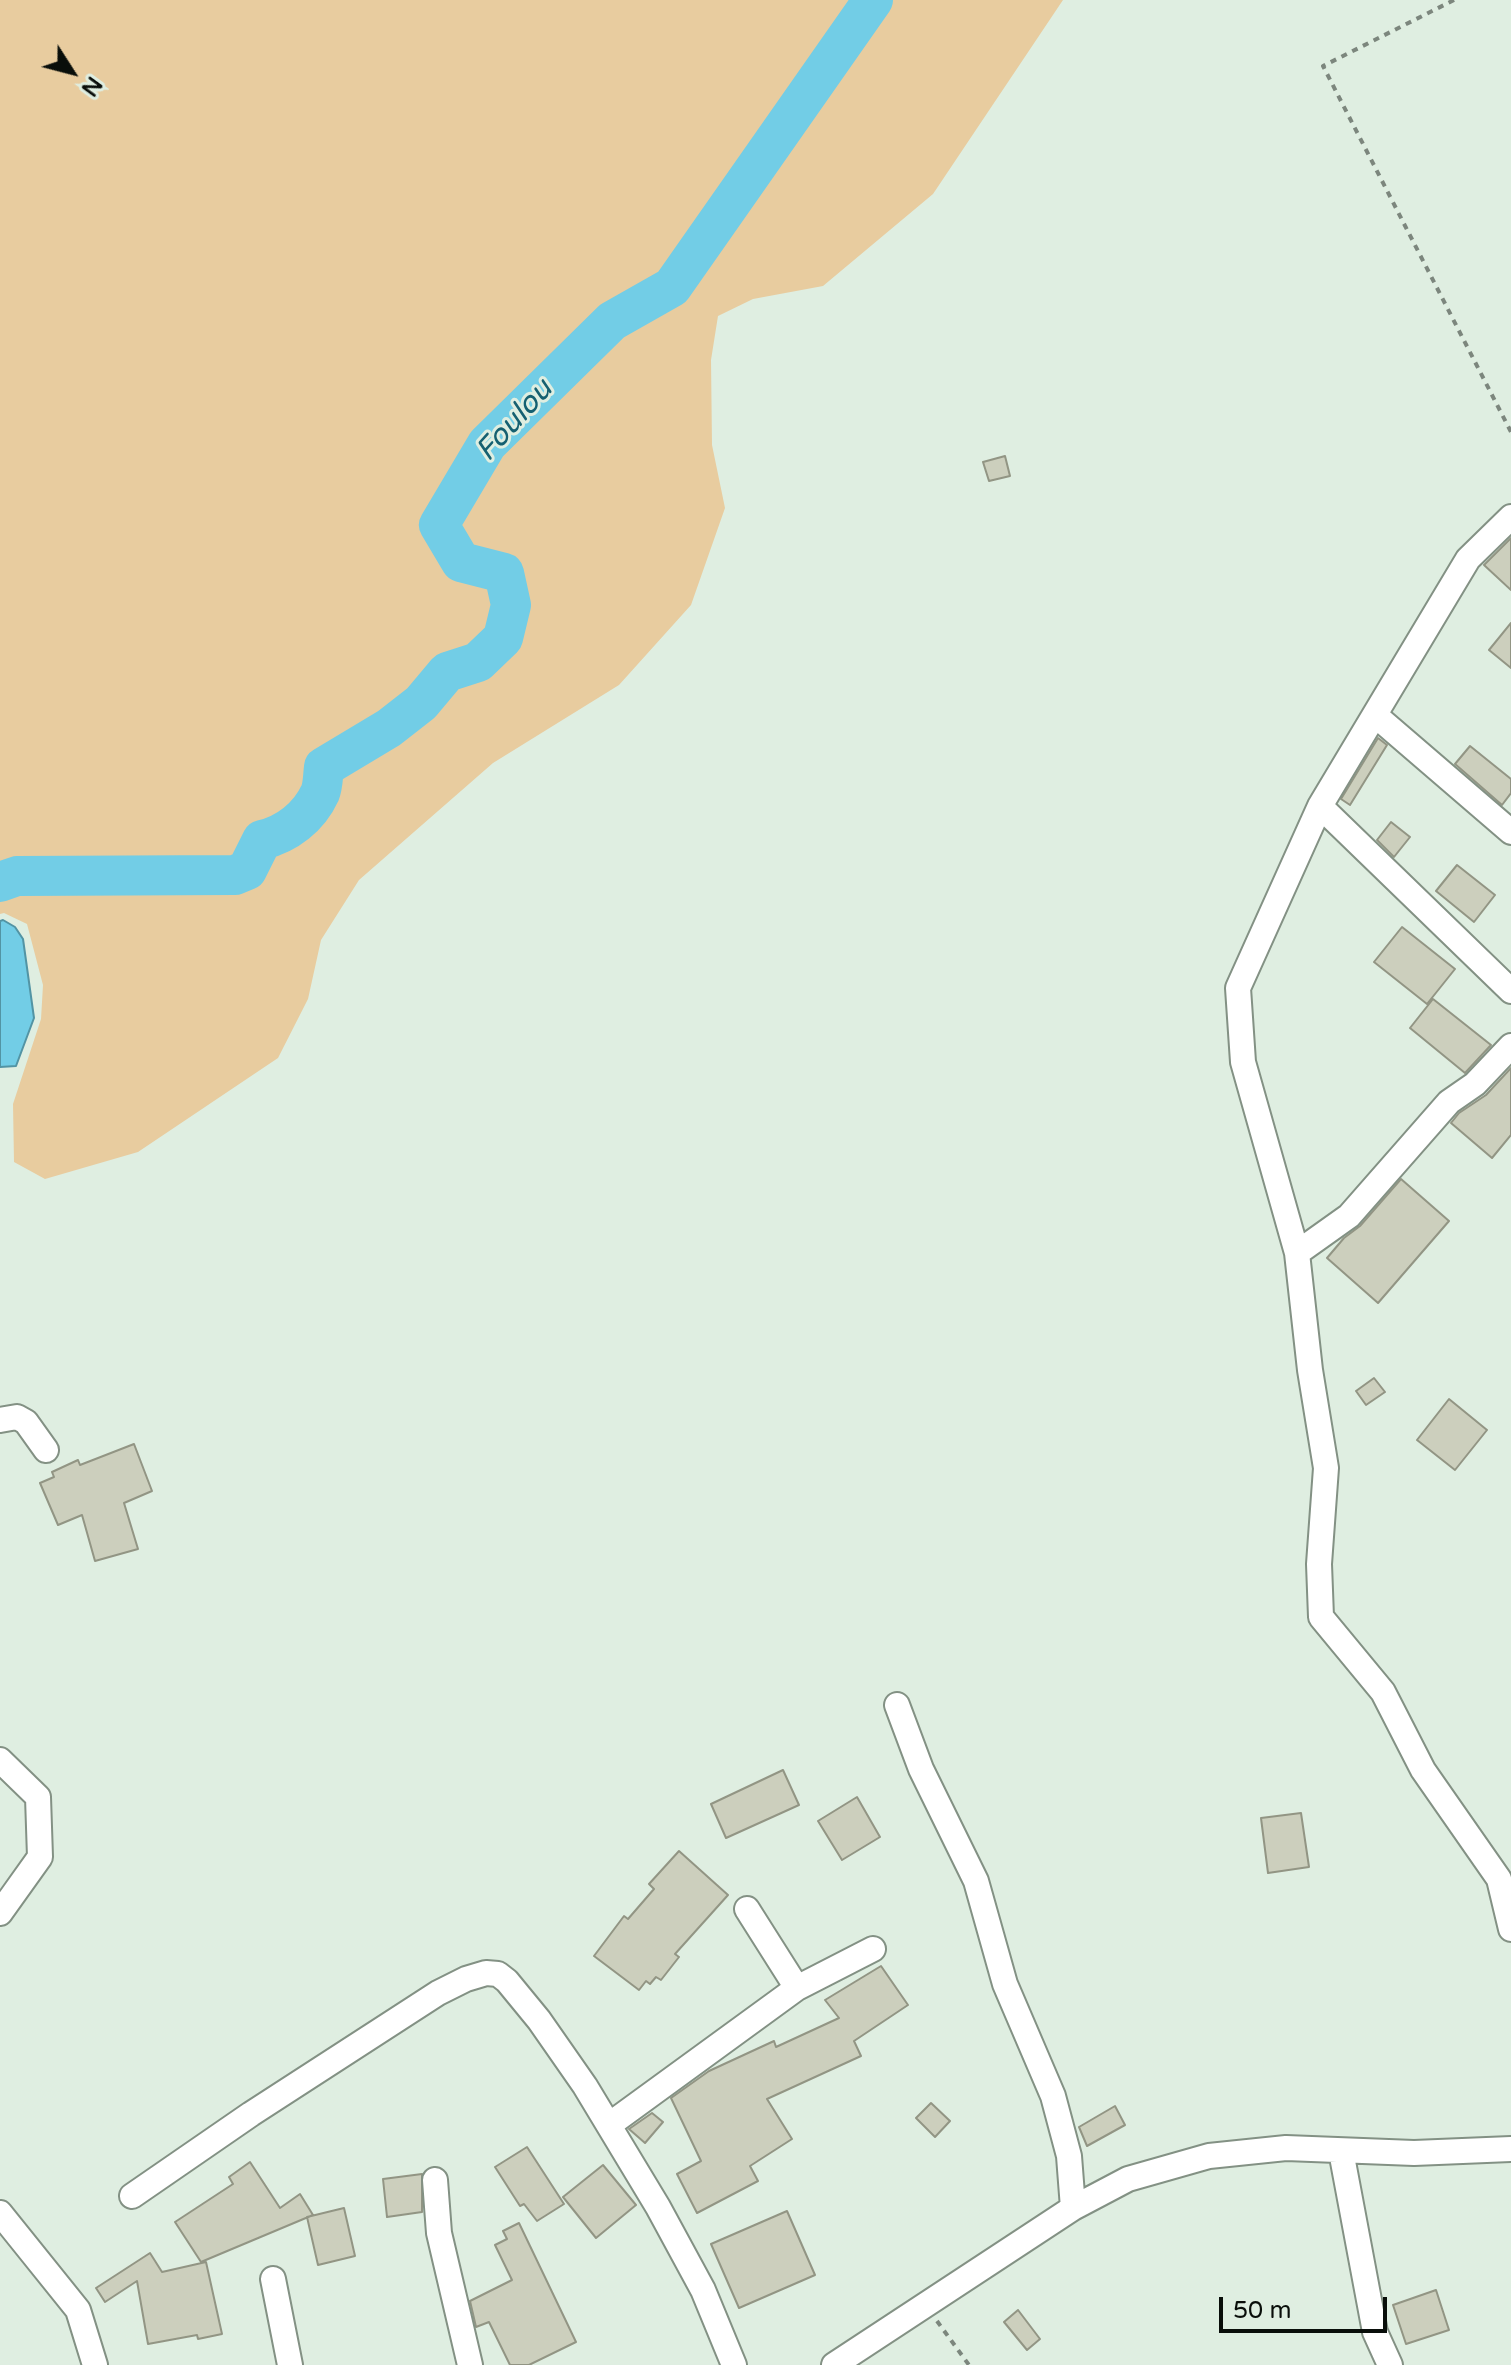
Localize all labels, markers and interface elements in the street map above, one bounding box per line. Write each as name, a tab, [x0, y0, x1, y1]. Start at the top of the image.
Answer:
north arrow	[32, 32, 112, 112]
text: N	[76, 71, 107, 101]
water label: Foulou	[469, 373, 561, 469]
scale bar	[1223, 2281, 1391, 2331]
text: 50 m	[1233, 2296, 1291, 2325]

